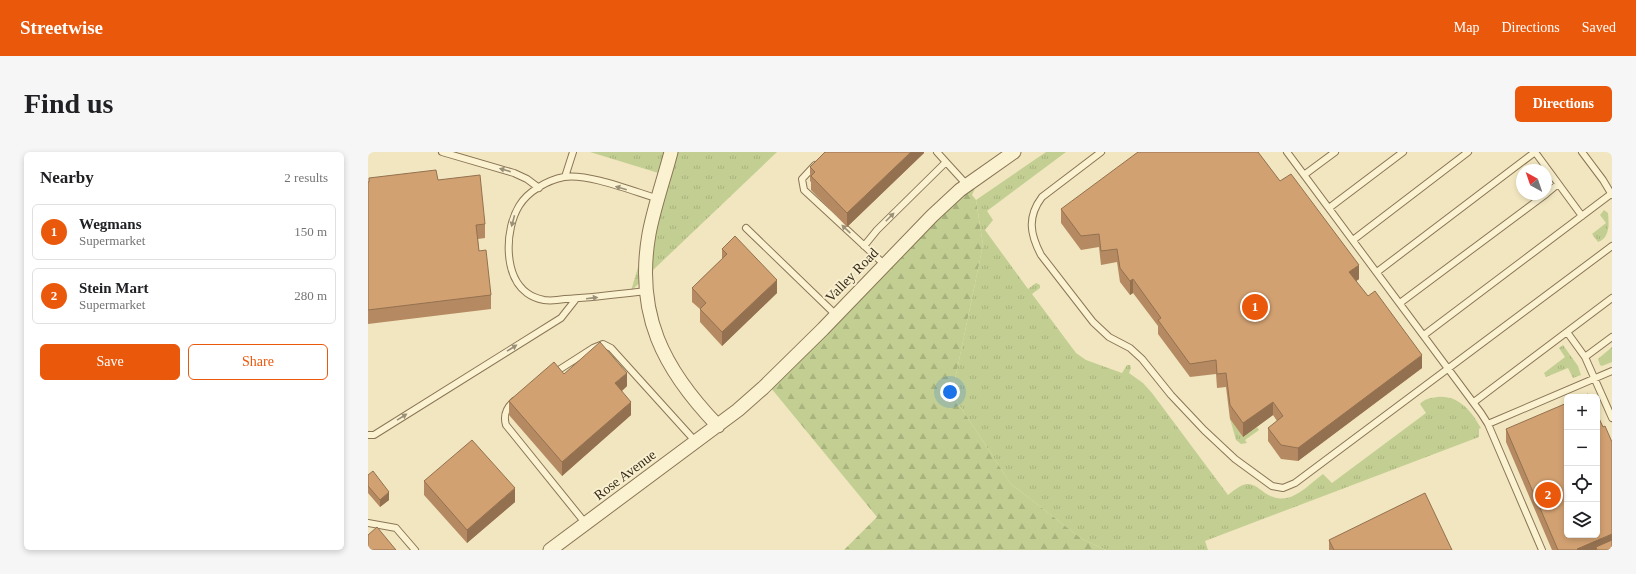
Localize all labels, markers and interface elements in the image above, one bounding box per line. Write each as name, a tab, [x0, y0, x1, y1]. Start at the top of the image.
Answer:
text: Streetwise	[20, 17, 103, 38]
text: Map	[1454, 20, 1479, 35]
text: Directions	[1501, 20, 1560, 35]
text: Saved	[1582, 20, 1616, 35]
button: Directions	[1515, 86, 1612, 122]
text: Find us	[24, 88, 114, 119]
north arrow	[1516, 164, 1552, 200]
one-way arrow	[498, 167, 510, 173]
text: Nearby	[40, 168, 94, 187]
text: 2 results	[284, 170, 328, 185]
one-way arrow	[615, 185, 627, 191]
one-way arrow	[885, 212, 895, 222]
text: Wegmans	[79, 216, 142, 232]
one-way arrow	[510, 216, 516, 228]
text: 1	[51, 224, 57, 239]
text: 150 m	[294, 224, 327, 239]
one-way arrow	[841, 224, 851, 234]
text: Supermarket	[79, 233, 145, 248]
street label: Valley Road	[823, 245, 881, 305]
text: Stein Mart	[79, 280, 149, 296]
text: 2	[51, 288, 57, 303]
text: 280 m	[294, 288, 327, 303]
pin: 1	[1242, 292, 1268, 322]
one-way arrow	[586, 294, 598, 301]
text: Supermarket	[79, 297, 145, 312]
button: Save	[40, 344, 180, 380]
button: Share	[188, 344, 328, 380]
one-way arrow	[506, 345, 518, 352]
your location	[940, 382, 960, 402]
map controls	[1564, 394, 1600, 538]
button: +	[1564, 394, 1600, 430]
one-way arrow	[397, 413, 407, 421]
button: −	[1564, 430, 1600, 466]
street label: Rose Avenue	[591, 447, 659, 503]
button: locate	[1564, 466, 1600, 502]
pin: 2	[1535, 480, 1561, 510]
button: layers	[1564, 502, 1600, 538]

